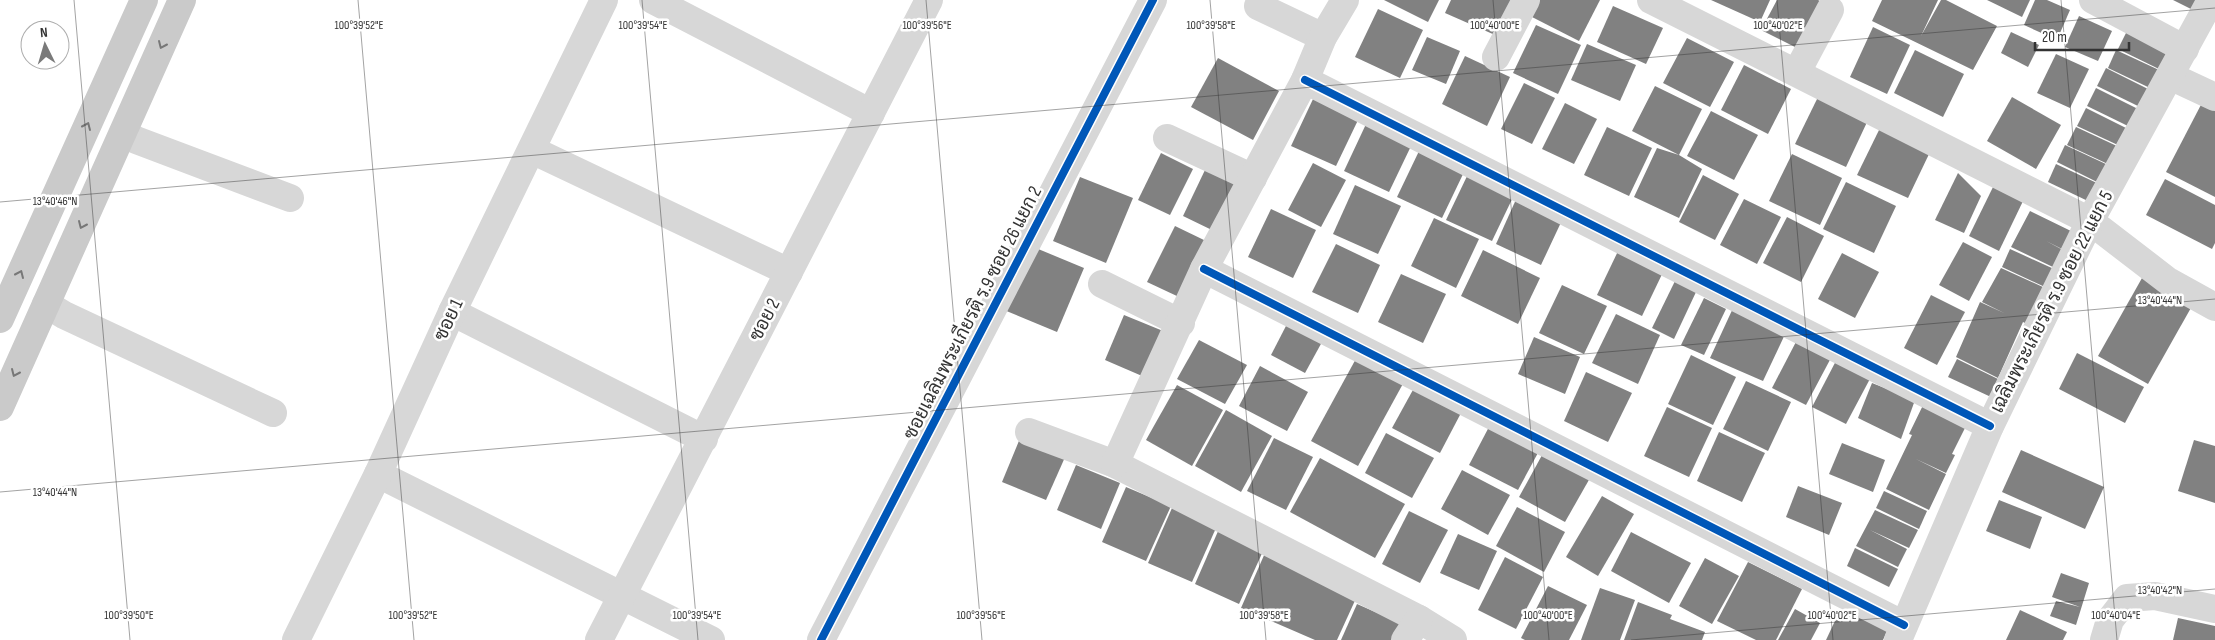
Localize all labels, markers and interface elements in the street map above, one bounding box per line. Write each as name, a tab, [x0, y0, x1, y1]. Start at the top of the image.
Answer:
text: 100°39'52"E	[335, 18, 384, 33]
text: 100°39'54"E	[618, 18, 668, 33]
text: 100°39'56"E	[902, 18, 952, 33]
text: 100°39'58"E	[1186, 18, 1236, 33]
text: 100°40'00"E	[1470, 18, 1520, 33]
text: 100°40'02"E	[1753, 18, 1803, 33]
north arrow	[20, 20, 70, 70]
scale bar	[2035, 20, 2129, 52]
text: N	[39, 24, 48, 41]
text: 20 m	[2042, 28, 2067, 47]
one-way arrow	[158, 40, 169, 49]
one-way arrow	[81, 122, 91, 131]
street label: ซอยเฉลิมพระเกียรติ ร.9 ซอย 26 แยก 2	[897, 182, 1047, 443]
street label: เฉลิมพระเกียรติ ร.9 ซอย 22 แยก 5	[1984, 186, 2118, 417]
text: 13°40'46"N	[33, 194, 77, 209]
one-way arrow	[78, 220, 88, 229]
one-way arrow	[14, 270, 24, 279]
text: 13°40'44"N	[2138, 293, 2182, 308]
street label: ซอย 1	[429, 295, 469, 345]
street label: ซอย 2	[745, 295, 785, 345]
one-way arrow	[11, 368, 22, 377]
text: 13°40'44"N	[33, 485, 77, 500]
text: 13°40'42"N	[2138, 583, 2182, 598]
text: 100°39'50"E	[104, 608, 154, 623]
text: 100°39'52"E	[389, 608, 438, 623]
text: 100°39'54"E	[672, 608, 722, 623]
text: 100°39'56"E	[956, 608, 1006, 623]
text: 100°39'58"E	[1239, 608, 1289, 623]
text: 100°40'00"E	[1523, 608, 1573, 623]
text: 100°40'02"E	[1807, 608, 1857, 623]
text: 100°40'04"E	[2091, 608, 2141, 623]

